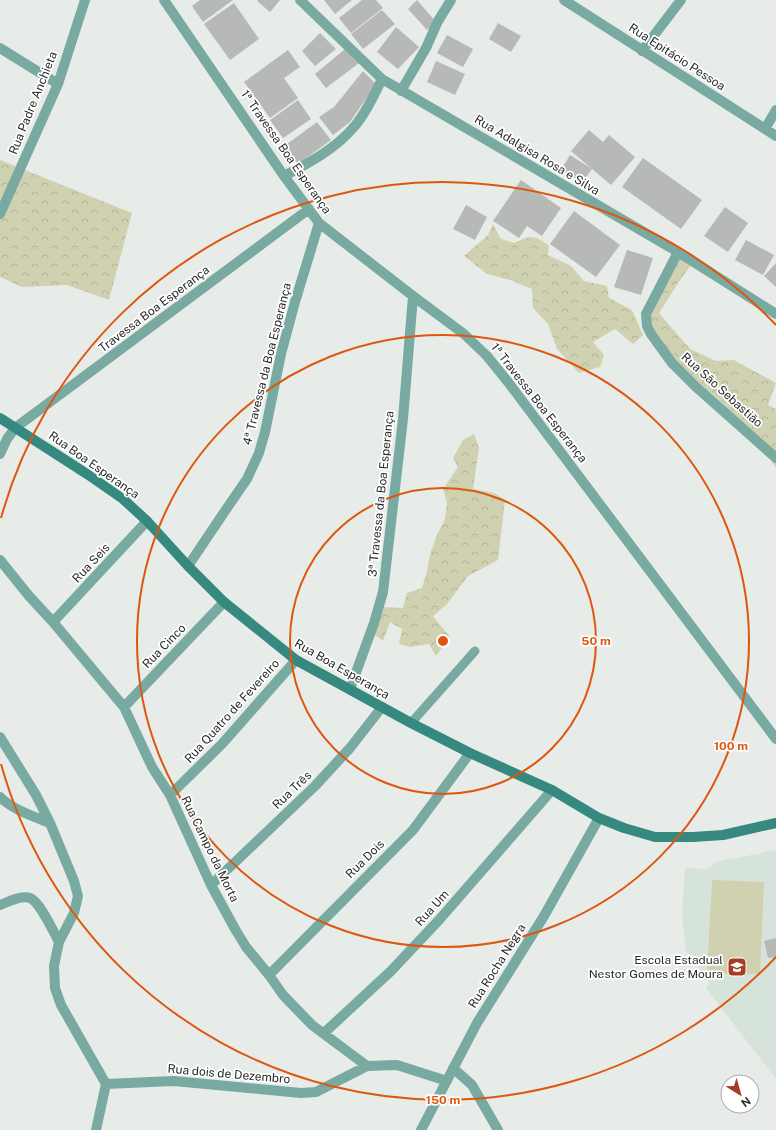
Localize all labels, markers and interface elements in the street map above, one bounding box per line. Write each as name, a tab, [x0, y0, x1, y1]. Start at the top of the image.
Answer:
street label: Rua Epitácio Pessoa	[626, 21, 728, 93]
street label: Rua Padre Anchieta	[6, 50, 60, 156]
street label: 1ª Travessa Boa Esperança	[238, 88, 334, 216]
street label: Rua Adalgisa Rosa e Silva	[472, 112, 602, 198]
street label: Travessa Boa Esperança	[96, 263, 212, 355]
street label: 4ª Travessa da Boa Esperança	[240, 281, 294, 447]
street label: 1ª Travessa Boa Esperança	[488, 341, 590, 465]
street label: Rua São Sebastião	[679, 350, 766, 430]
street label: 3ª Travessa da Boa Esperança	[365, 410, 397, 578]
street label: Rua Boa Esperança	[46, 428, 142, 502]
street label: Rua Seis	[69, 541, 113, 585]
street label: Rua Cinco	[139, 621, 189, 671]
centre of rings	[436, 634, 450, 648]
text: 50 m	[581, 634, 611, 648]
street label: Rua Boa Esperança	[292, 636, 392, 702]
street label: Rua Quatro de Fevereiro	[182, 656, 282, 766]
text: 100 m	[714, 739, 748, 753]
street label: Rua Três	[270, 768, 314, 812]
street label: Rua Campo da Morta	[178, 794, 242, 904]
street label: Rua Dois	[343, 837, 387, 881]
street label: Rua Um	[412, 887, 452, 929]
street label: Rua Rocha Negra	[466, 921, 528, 1011]
place label: Escola Estadual Nestor Gomes de Moura	[589, 953, 723, 981]
school or university icon: Escola Estadual Nestor Gomes de Moura	[726, 956, 748, 978]
street label: Rua dois de Dezembro	[167, 1062, 291, 1086]
north arrow	[720, 1074, 760, 1114]
text: 150 m	[426, 1093, 460, 1107]
text: N	[739, 1095, 753, 1109]

